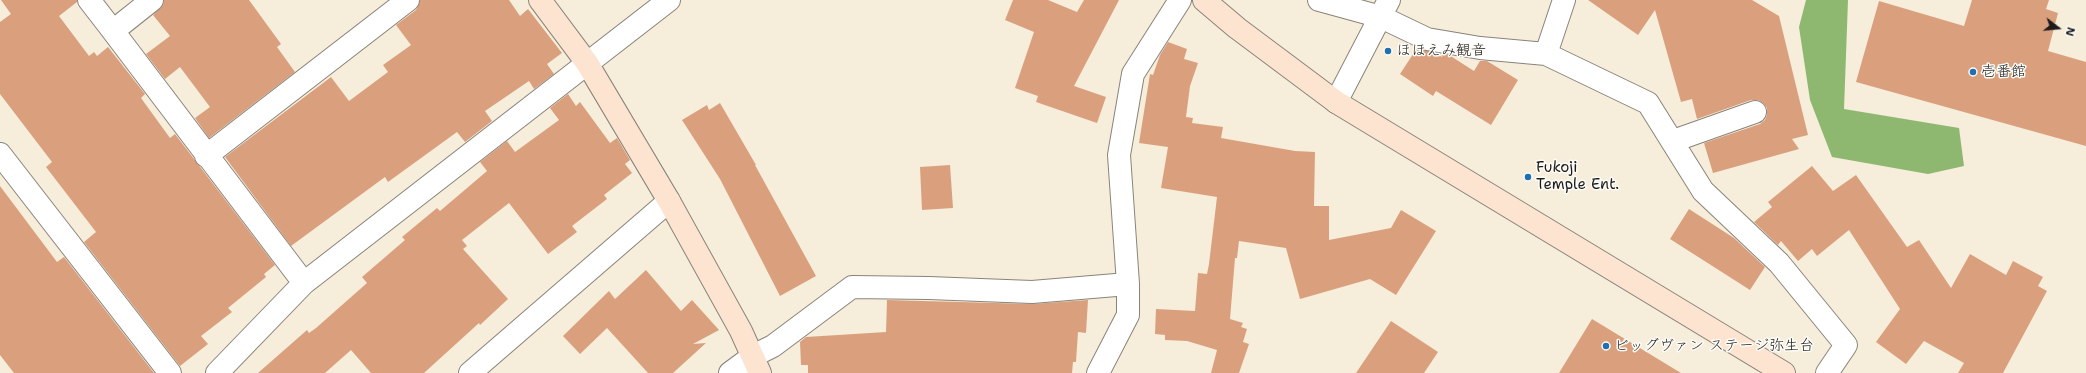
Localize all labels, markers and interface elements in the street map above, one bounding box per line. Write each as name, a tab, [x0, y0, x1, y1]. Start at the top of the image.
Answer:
north arrow	[2038, 8, 2078, 48]
text: N	[2062, 25, 2078, 38]
place label: ほほえみ観音	[1396, 42, 1486, 60]
marker: ほほえみ観音	[1383, 46, 1393, 56]
place label: 壱番館	[1981, 63, 2026, 81]
marker: 壱番館	[1968, 67, 1978, 77]
place label: Fukoji Temple Ent.	[1536, 159, 1619, 194]
marker: Fukoji Temple Ent.	[1523, 172, 1533, 182]
place label: ビッグヴァン ステージ弥生台	[1614, 337, 1814, 355]
marker: ビッグヴァン ステージ弥生台	[1601, 341, 1611, 351]

